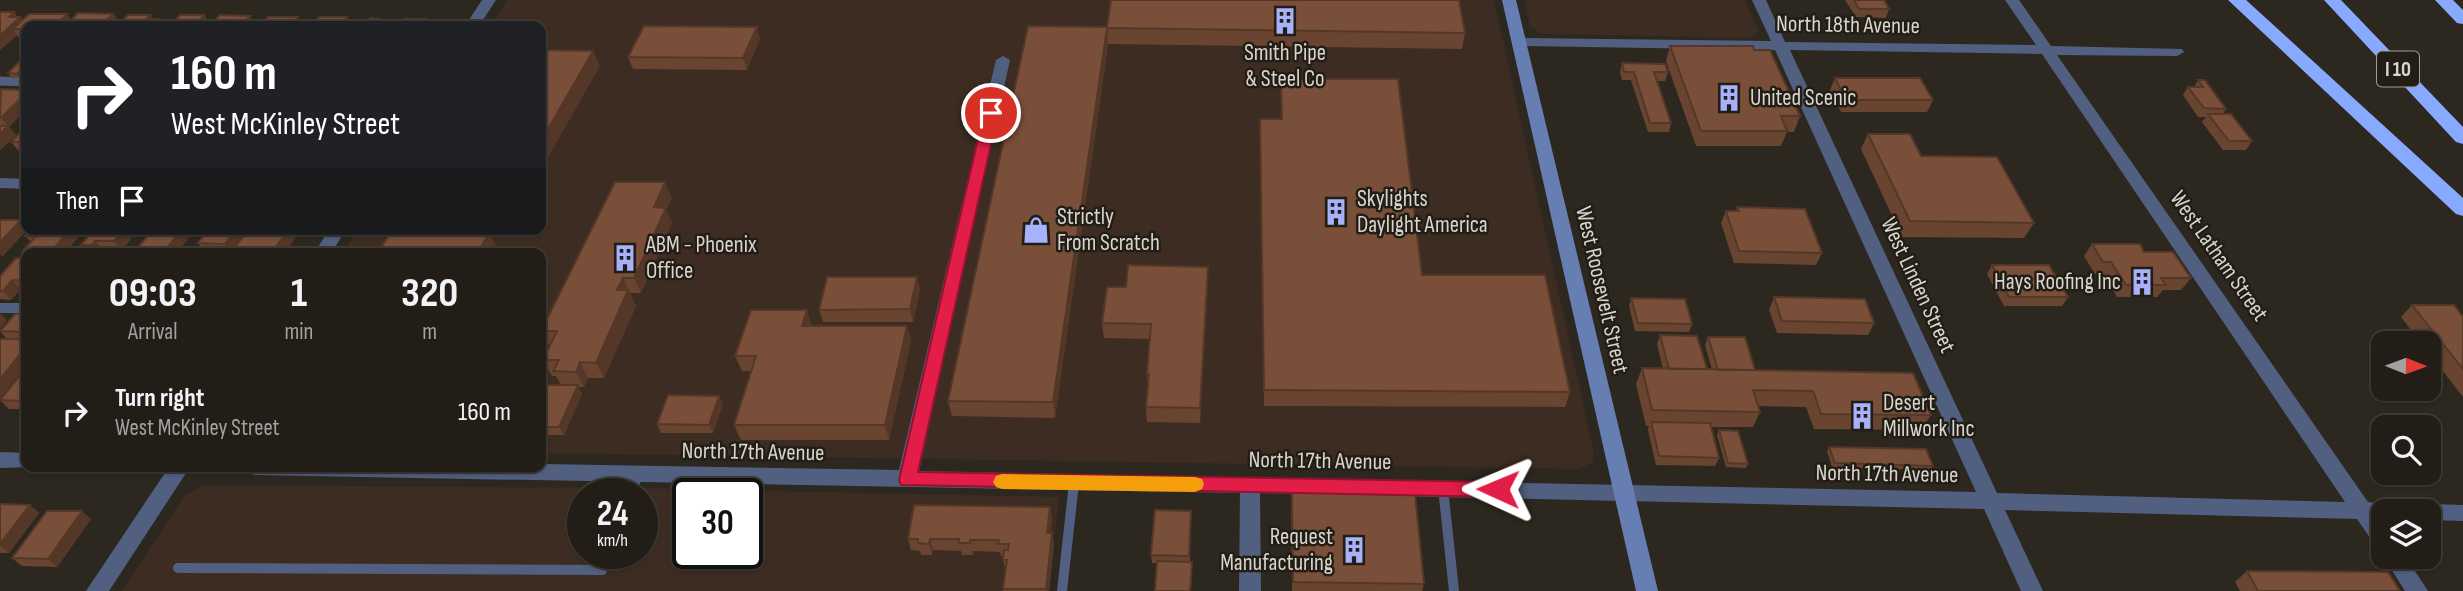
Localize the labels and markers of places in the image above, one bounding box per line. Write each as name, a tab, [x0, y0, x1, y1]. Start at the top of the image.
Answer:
building icon: Smith Pipe & Steel Co	[1270, 6, 1300, 36]
place label: Smith Pipe & Steel Co	[1244, 39, 1326, 93]
pin	[961, 83, 1021, 143]
building icon: United Scenic	[1714, 83, 1744, 113]
place label: United Scenic	[1750, 84, 1856, 112]
place label: Skylights Daylight America	[1357, 185, 1488, 239]
building icon: Skylights Daylight America	[1321, 197, 1351, 227]
place label: Strictly From Scratch	[1057, 203, 1160, 257]
shop icon: Strictly From Scratch	[1021, 215, 1051, 245]
place label: ABM - Phoenix Office	[645, 231, 757, 285]
building icon: ABM - Phoenix Office	[610, 243, 640, 273]
building icon: Hays Roofing Inc	[2127, 267, 2157, 297]
place label: Hays Roofing Inc	[1994, 268, 2121, 296]
place label: Desert Millwork Inc	[1883, 389, 1975, 443]
building icon: Desert Millwork Inc	[1847, 401, 1877, 431]
place label: Request Manufacturing	[1220, 523, 1333, 577]
building icon: Request Manufacturing	[1339, 535, 1369, 565]

